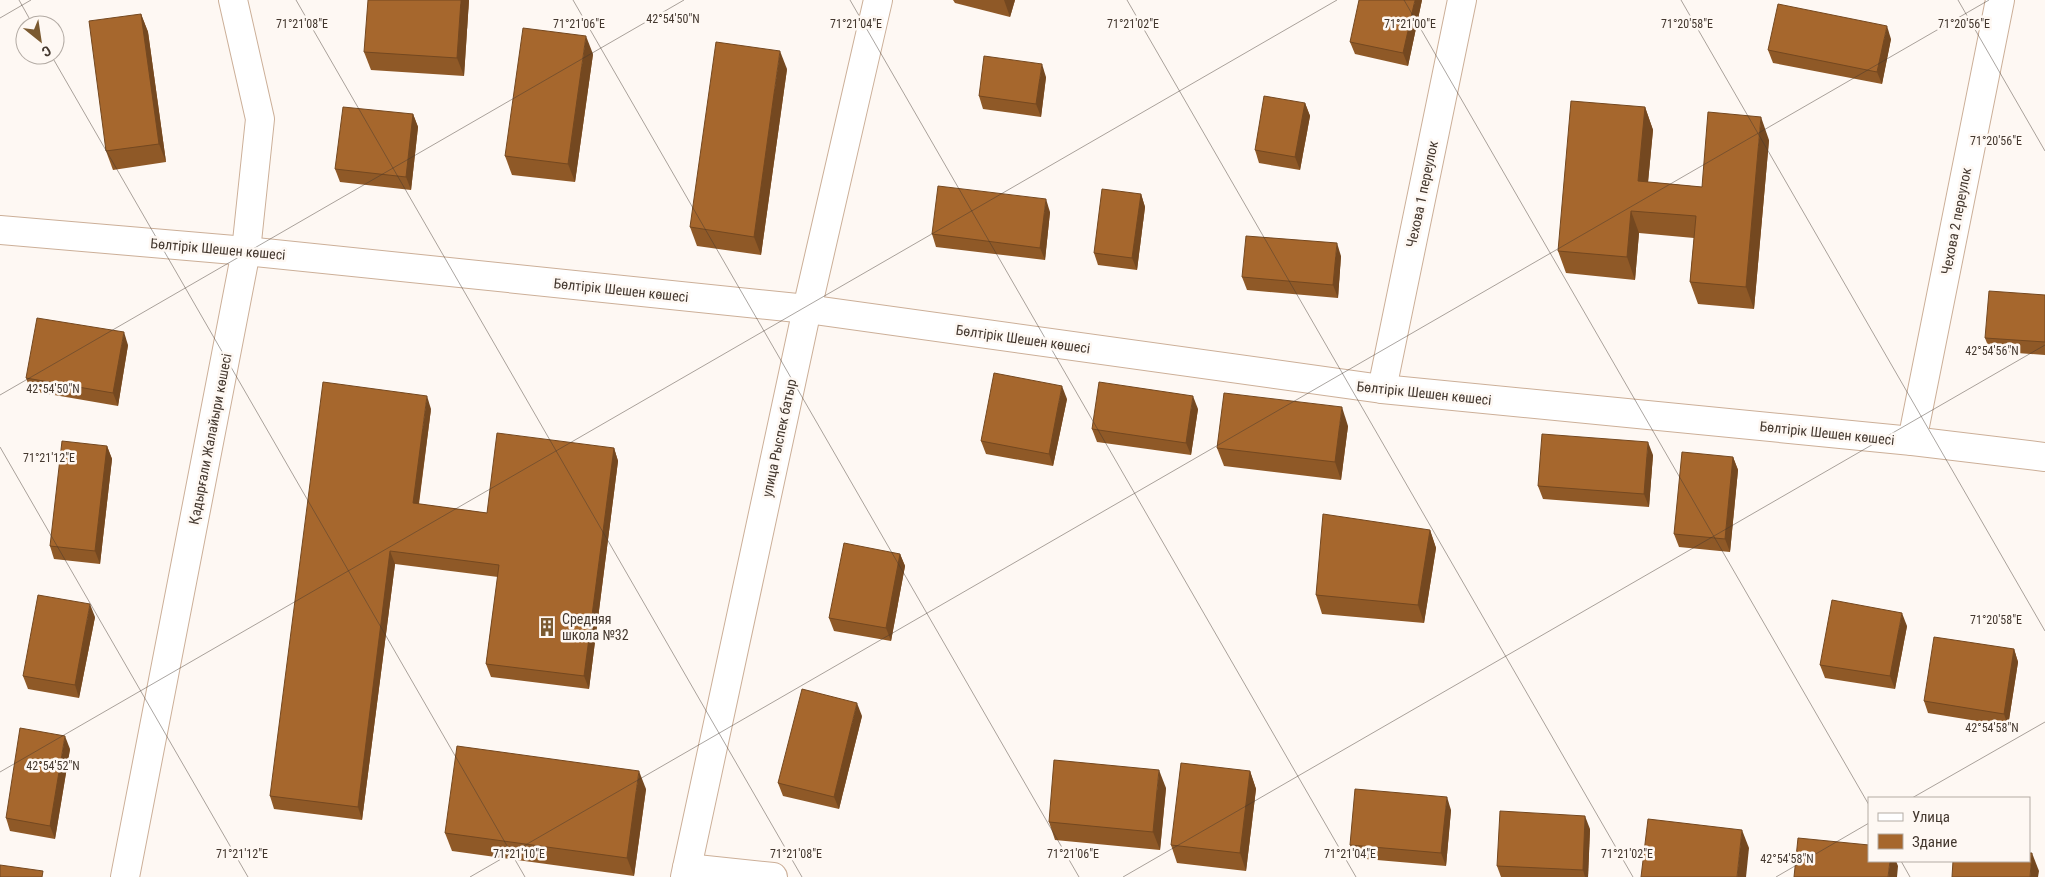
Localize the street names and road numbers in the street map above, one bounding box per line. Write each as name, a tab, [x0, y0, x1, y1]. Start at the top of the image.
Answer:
street label: Чехова 1 переулок	[1403, 139, 1441, 249]
street label: Чехова 2 переулок	[1938, 166, 1974, 276]
street label: Бөлтірік Шешен көшесі	[150, 235, 286, 263]
street label: Бөлтірік Шешен көшесі	[553, 275, 689, 305]
street label: Бөлтірік Шешен көшесі	[955, 322, 1091, 356]
street label: Қадырғали Жалайыри көшесі	[186, 352, 234, 526]
street label: улица Рыспек батыр	[759, 377, 799, 498]
street label: Бөлтірік Шешен көшесі	[1356, 378, 1492, 408]
street label: Бөлтірік Шешен көшесі	[1759, 418, 1895, 448]

